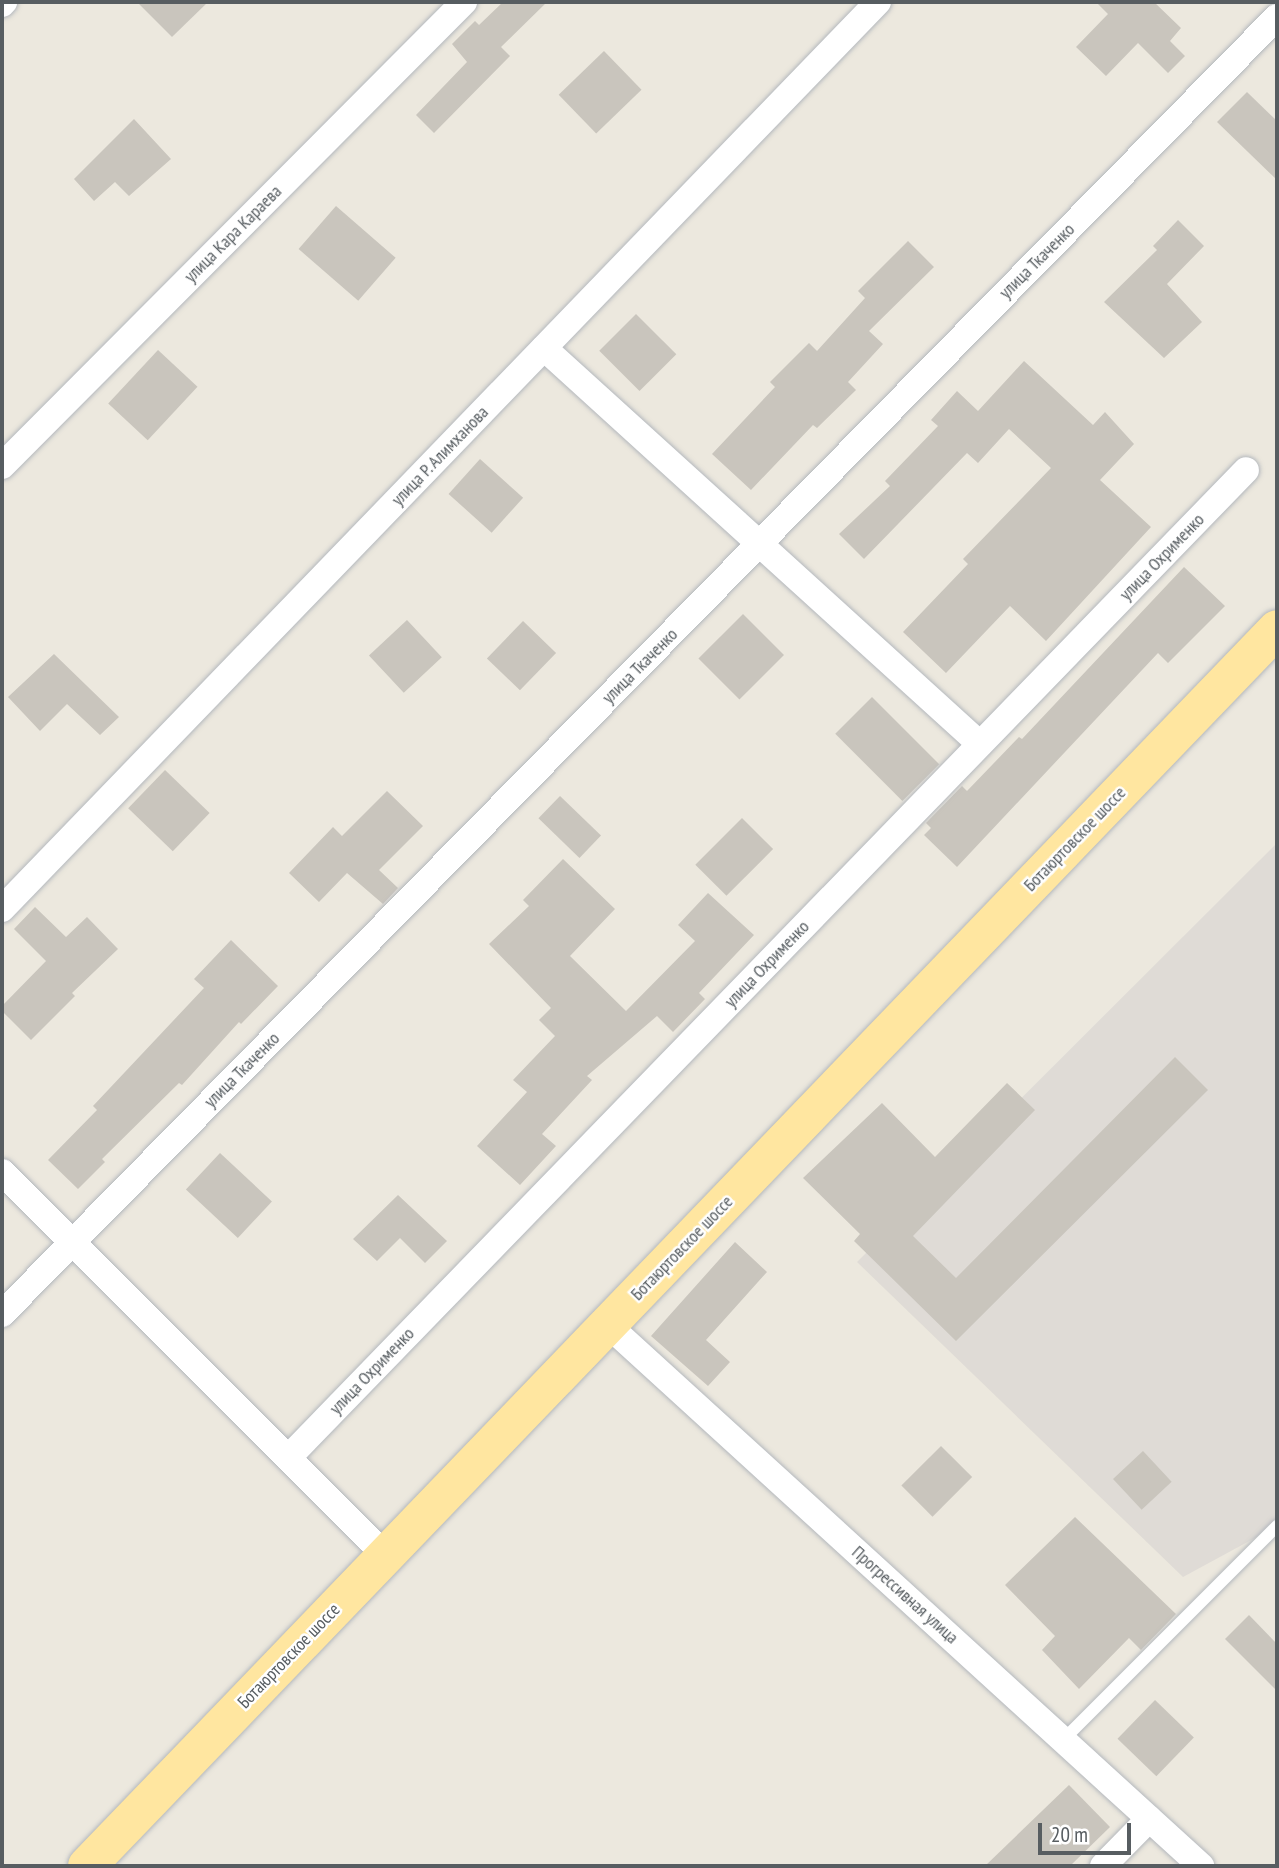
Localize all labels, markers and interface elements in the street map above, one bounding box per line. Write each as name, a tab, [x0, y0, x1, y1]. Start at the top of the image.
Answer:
street label: улица Кара Караева	[180, 181, 286, 287]
street label: улица Ткаченко	[995, 219, 1079, 303]
street label: улица Р. Алимханова	[387, 401, 493, 511]
street label: улица Охрименко	[1115, 509, 1209, 605]
street label: улица Ткаченко	[598, 624, 682, 708]
street label: Ботаюртовское шоссе	[1019, 782, 1131, 896]
street label: улица Охрименко	[720, 916, 814, 1012]
street label: улица Ткаченко	[200, 1028, 284, 1112]
street label: Ботаюртовское шоссе	[626, 1191, 738, 1305]
street label: улица Охрименко	[325, 1323, 419, 1419]
street label: Прогрессивная улица	[847, 1542, 963, 1648]
street label: Ботаюртовское шоссе	[233, 1599, 345, 1713]
scale bar	[1041, 1808, 1134, 1852]
text: 20 m	[1051, 1821, 1088, 1848]

